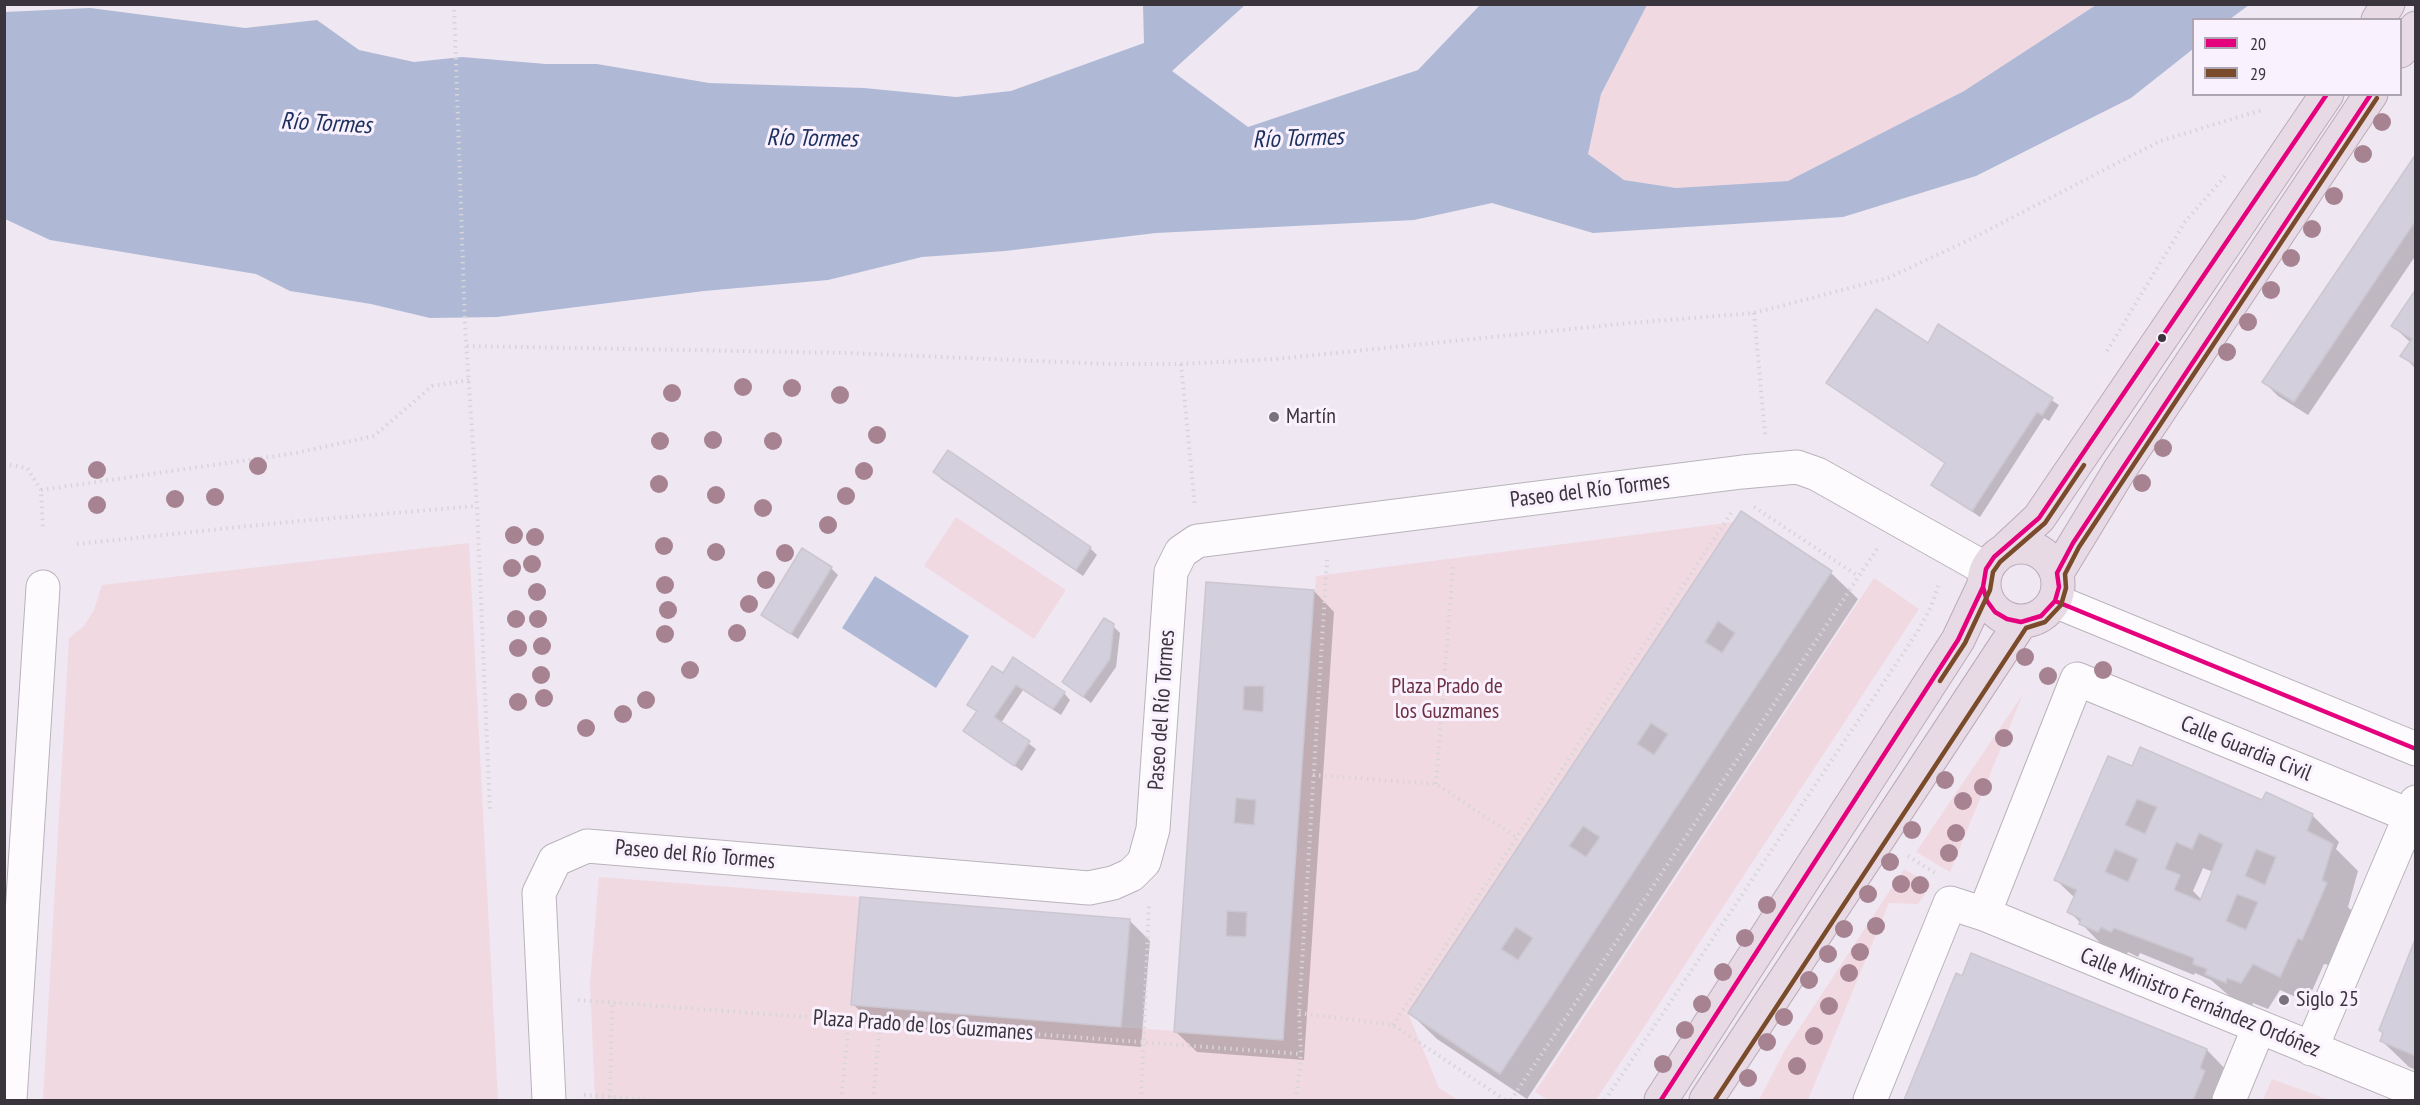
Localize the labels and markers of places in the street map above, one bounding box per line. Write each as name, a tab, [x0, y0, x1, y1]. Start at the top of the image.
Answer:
unlabelled marker	[2156, 332, 2168, 344]
place label: Martín	[1286, 404, 1336, 430]
marker: Martín	[1267, 410, 1281, 424]
place label: Siglo 25	[2296, 987, 2359, 1013]
marker: Siglo 25	[2277, 993, 2291, 1007]

